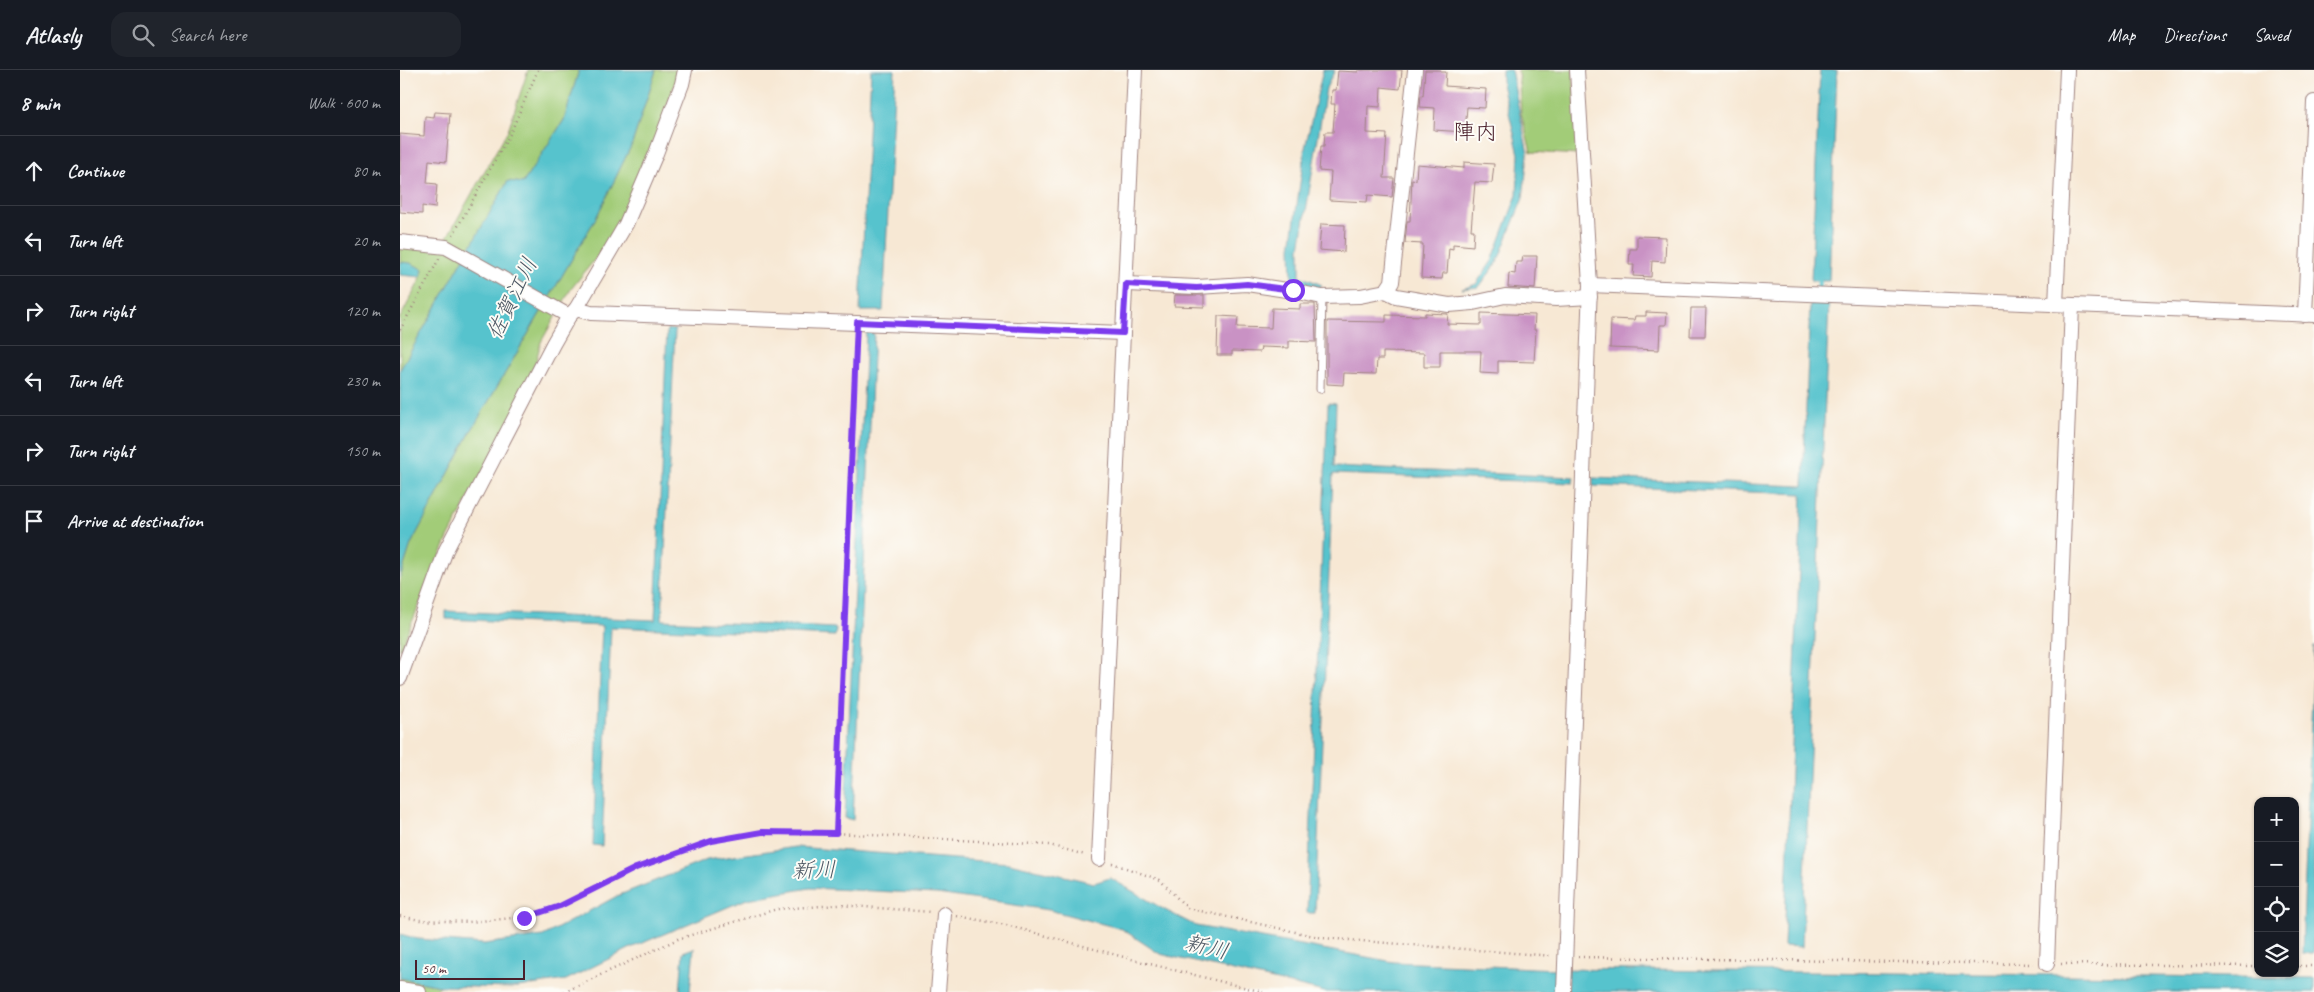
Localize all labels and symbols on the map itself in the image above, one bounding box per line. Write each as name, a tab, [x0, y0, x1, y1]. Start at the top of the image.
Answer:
district label: 陣内	[1453, 118, 1497, 146]
water label: 佐賀江川	[480, 253, 544, 344]
route start	[1282, 279, 1305, 302]
water label: 新川	[792, 856, 836, 884]
route end	[513, 907, 536, 930]
water label: 新川	[1182, 928, 1231, 966]
scale bar	[415, 957, 525, 980]

